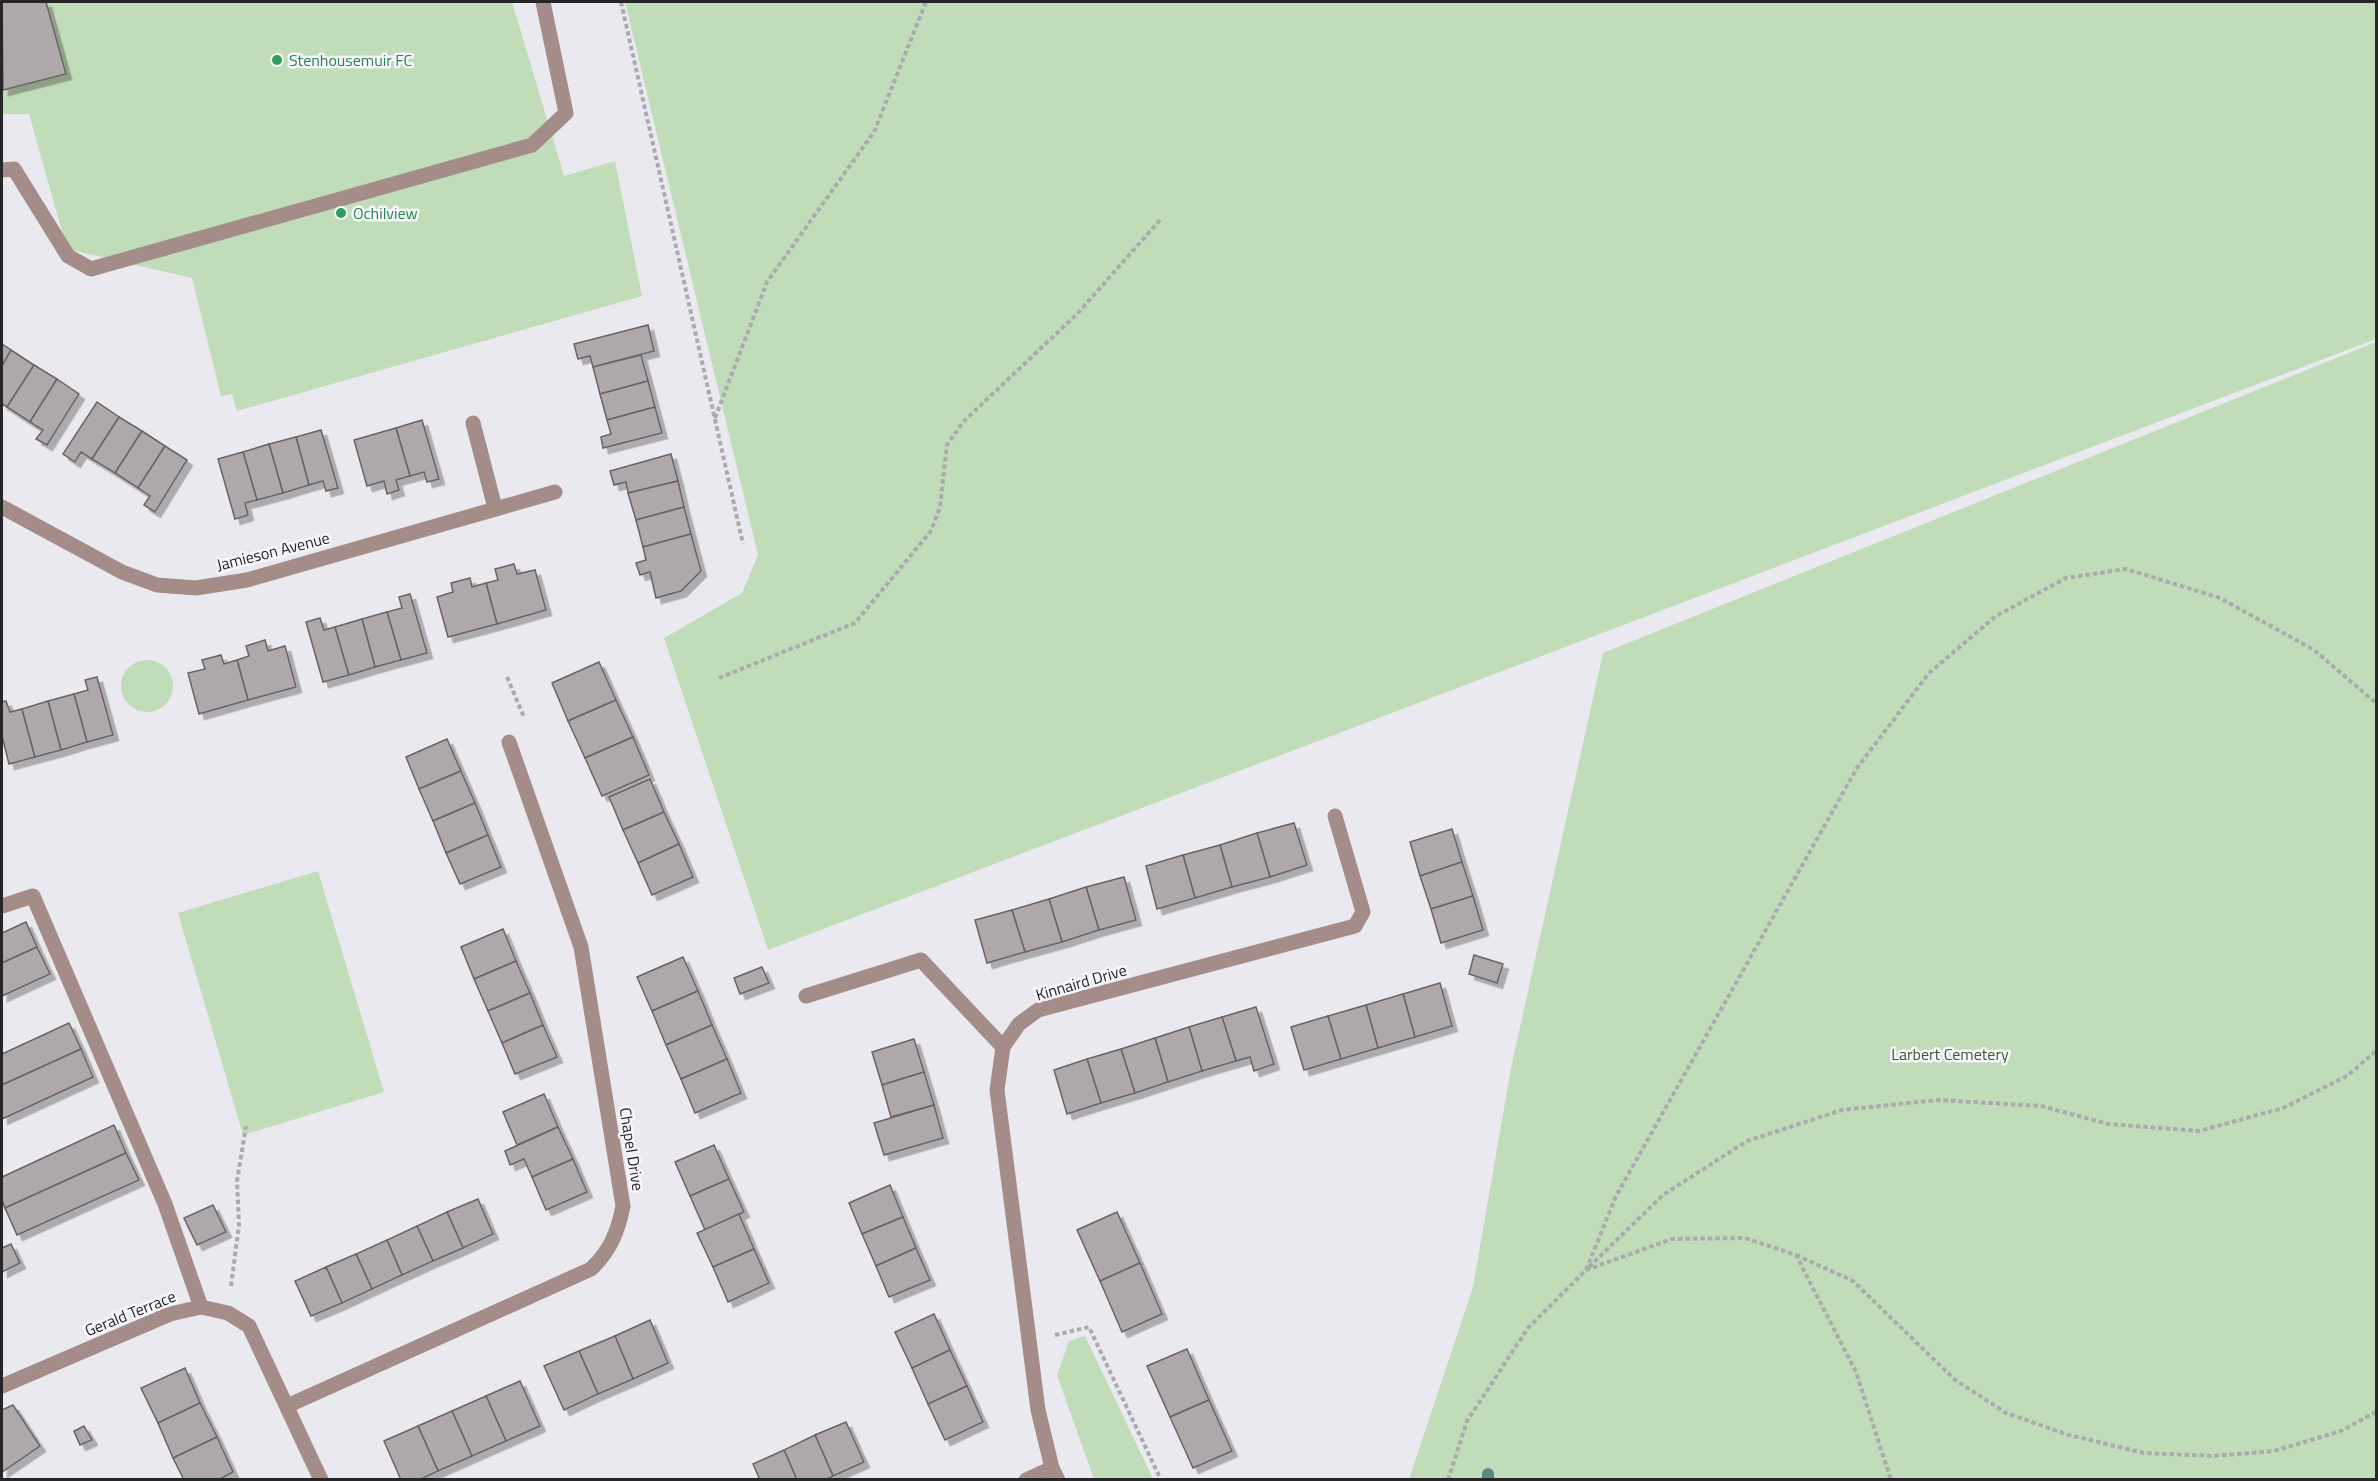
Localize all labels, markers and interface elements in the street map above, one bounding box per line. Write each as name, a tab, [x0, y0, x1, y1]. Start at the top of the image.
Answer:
place label: Stenhousemuir FC	[289, 48, 413, 72]
marker: Stenhousemuir FC	[270, 53, 284, 67]
place label: Ochilview	[353, 201, 418, 225]
marker: Ochilview	[334, 206, 348, 220]
street label: Jamieson Avenue	[214, 525, 332, 577]
street label: Kinnaird Drive	[1033, 958, 1129, 1006]
park label: Larbert Cemetery	[1891, 1042, 2009, 1066]
street label: Chapel Drive	[614, 1106, 650, 1192]
street label: Gerald Terrace	[81, 1284, 179, 1342]

